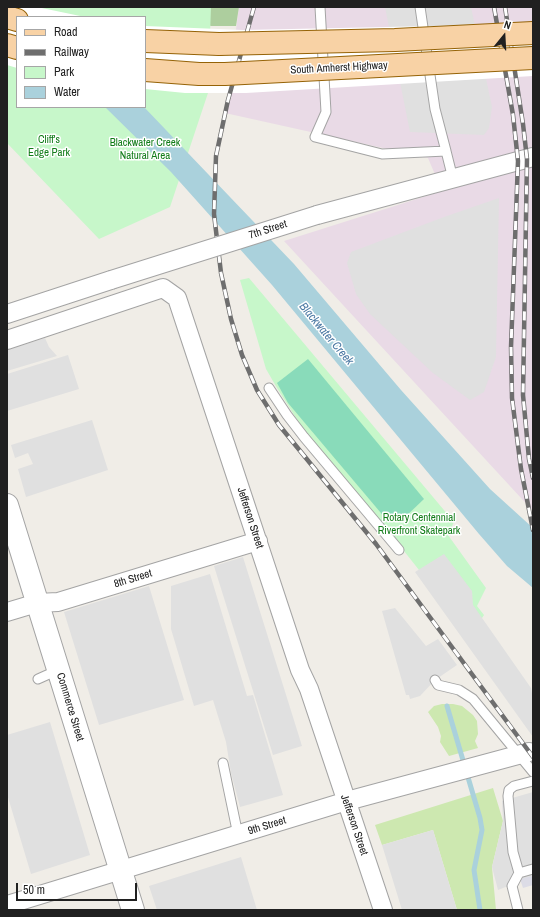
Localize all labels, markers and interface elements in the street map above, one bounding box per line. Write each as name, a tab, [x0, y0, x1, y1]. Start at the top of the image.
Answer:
legend	[16, 16, 146, 108]
north arrow	[484, 16, 524, 56]
text: N	[502, 17, 513, 32]
text: Road	[54, 24, 78, 40]
text: Railway	[54, 44, 89, 60]
street label: South Amherst Highway	[290, 59, 388, 77]
text: Park	[54, 64, 74, 80]
text: Water	[54, 84, 80, 100]
park label: Cliff's Edge Park	[28, 133, 70, 159]
park label: Blackwater Creek Natural Area	[110, 136, 180, 162]
street label: 7th Street	[247, 218, 289, 242]
water label: Blackwater Creek	[296, 300, 356, 368]
street label: Jefferson Street	[234, 486, 266, 550]
park label: Rotary Centennial Riverfront Skatepark	[378, 511, 460, 537]
street label: 8th Street	[112, 567, 154, 591]
street label: Commerce Street	[53, 671, 87, 743]
street label: Jefferson Street	[337, 793, 371, 857]
street label: 9th Street	[246, 814, 288, 838]
scale bar	[18, 875, 139, 901]
text: 50 m	[23, 882, 45, 898]

